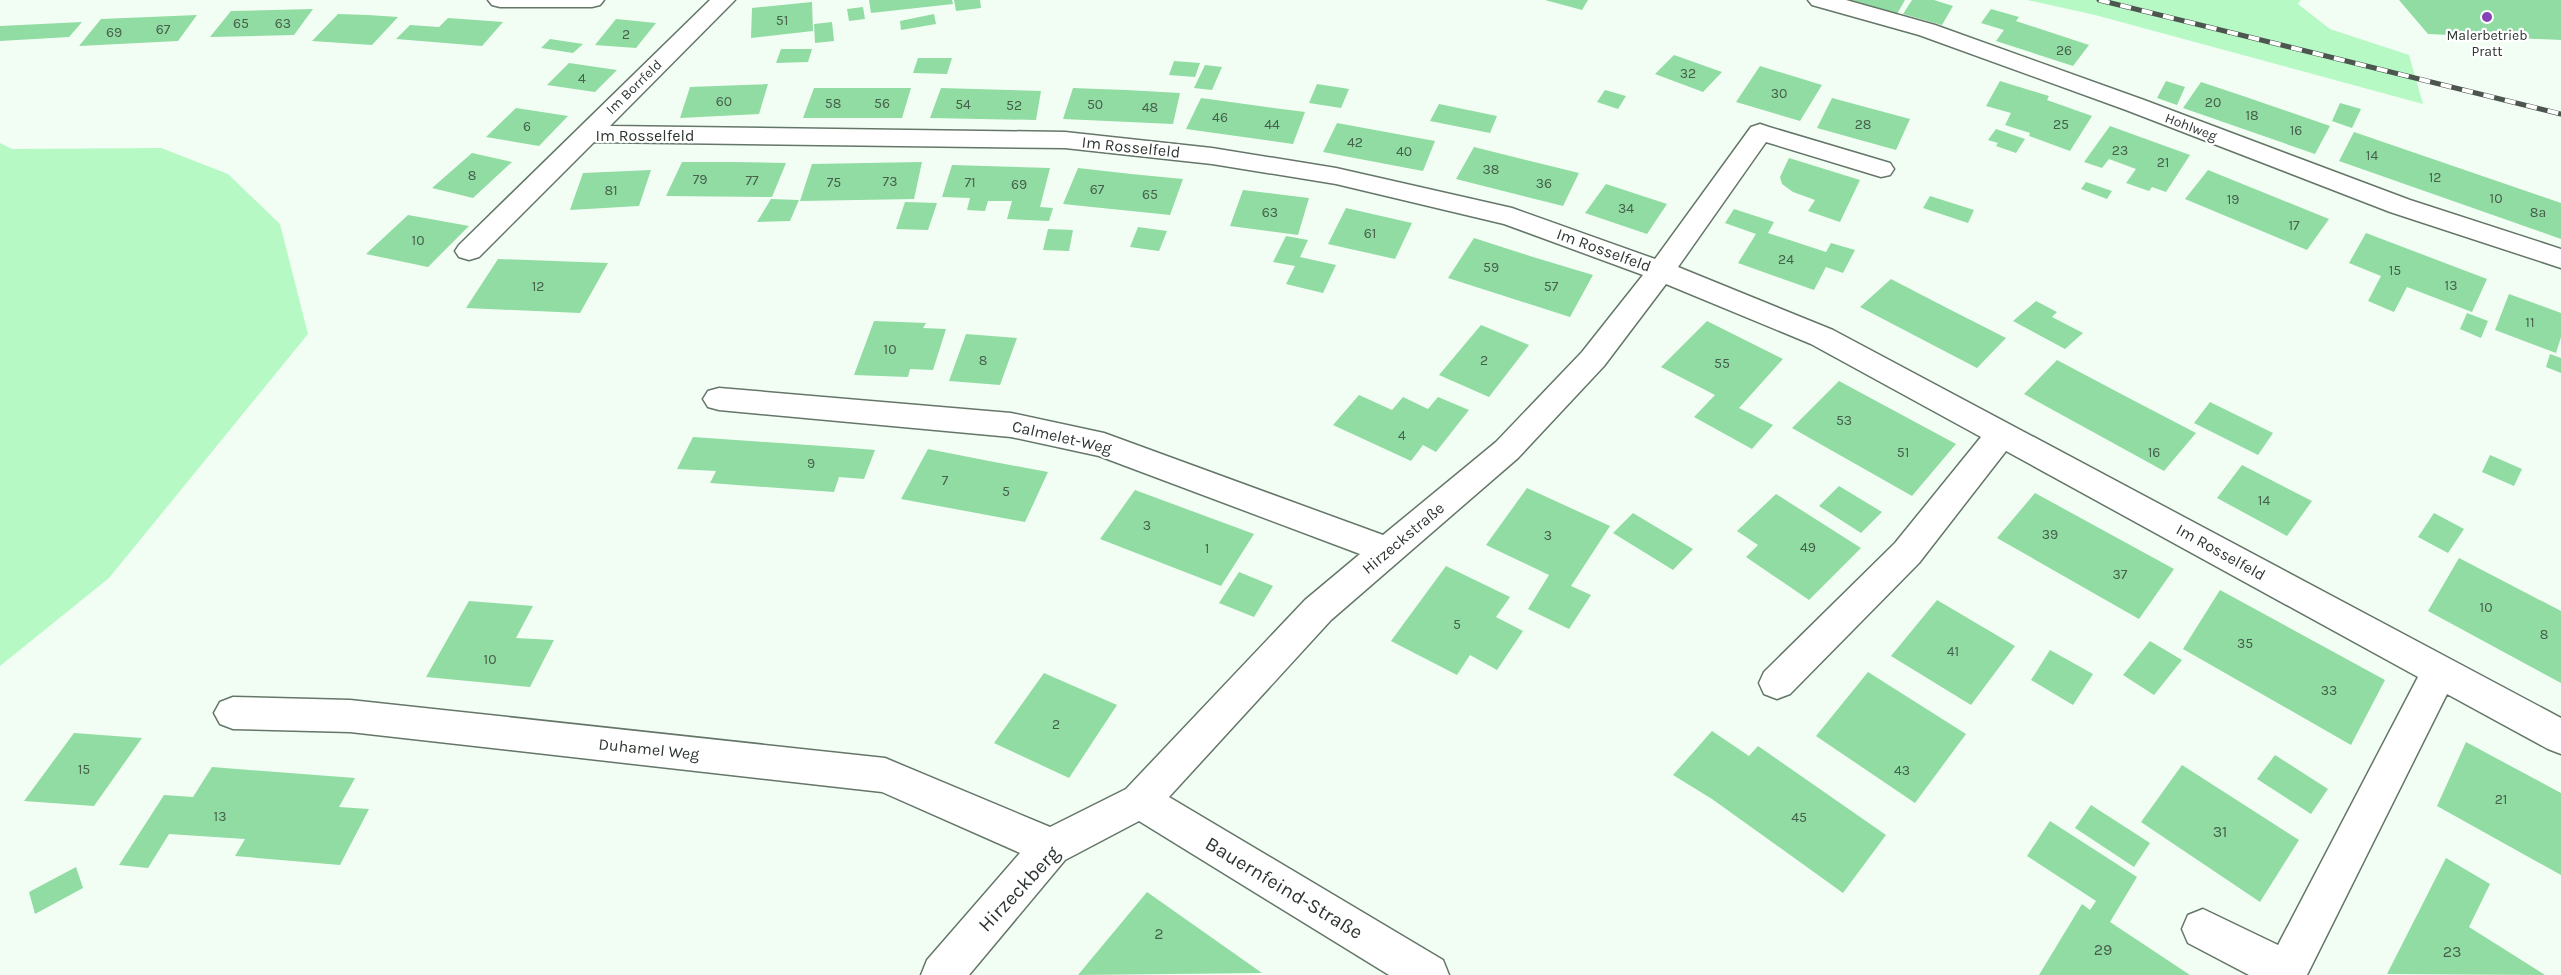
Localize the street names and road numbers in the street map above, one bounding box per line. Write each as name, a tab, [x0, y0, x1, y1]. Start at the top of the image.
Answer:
street label: Im Borrfeld	[603, 56, 665, 118]
street label: Hohlweg	[2162, 109, 2220, 145]
street label: Im Rosselfeld	[596, 126, 694, 145]
street label: Im Rosselfeld	[1081, 132, 1181, 162]
street label: Im Rosselfeld	[1554, 224, 1654, 276]
street label: Calmelet-Weg	[1010, 416, 1114, 458]
street label: Hirzeckstraße	[1358, 498, 1448, 578]
street label: Im Rosselfeld	[2173, 520, 2269, 584]
street label: Duhamel Weg	[598, 734, 700, 764]
street label: Bauernfeind-Straße	[1201, 832, 1367, 944]
street label: Hirzeckberg	[974, 842, 1064, 936]

